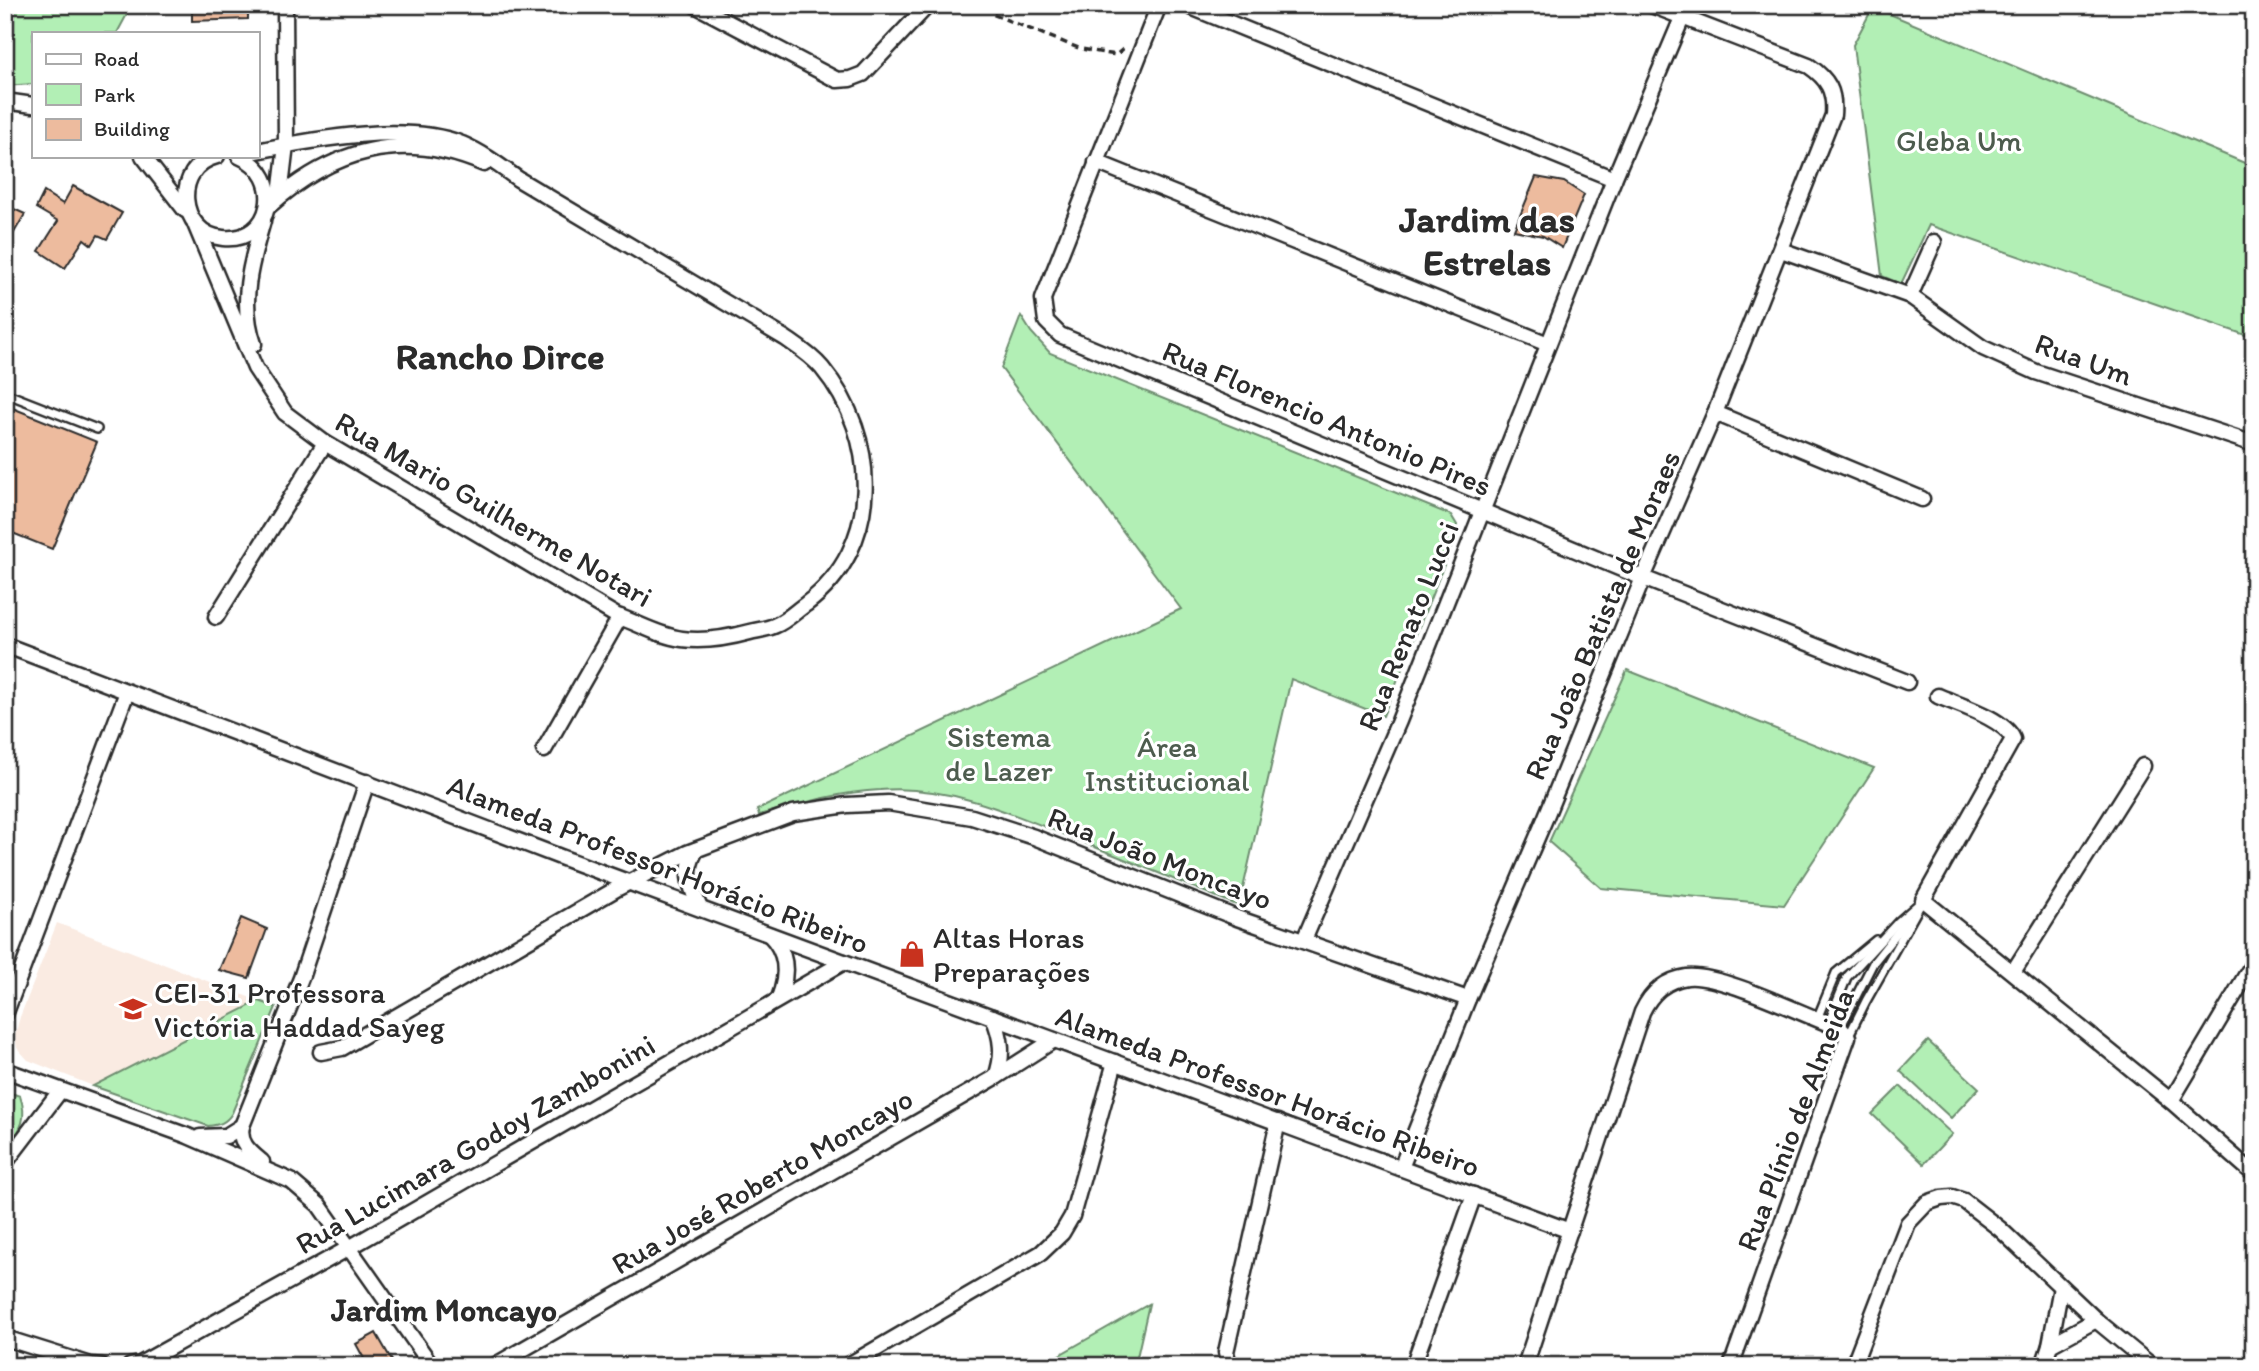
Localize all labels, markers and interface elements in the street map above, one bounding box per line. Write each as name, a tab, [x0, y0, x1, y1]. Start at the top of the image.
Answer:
legend	[32, 32, 259, 158]
text: Road	[94, 46, 140, 71]
text: Park	[94, 82, 136, 107]
text: Building	[94, 116, 170, 141]
park label: Gleba Um	[1896, 122, 2022, 159]
district label: Jardim das Estrelas	[1398, 197, 1575, 284]
street label: Rua Um	[2030, 324, 2138, 394]
street label: Rua Florencio Antonio Pires	[1157, 332, 1497, 504]
district label: Rancho Dirce	[395, 334, 605, 378]
street label: Rua Mario Guilherme Notari	[329, 403, 659, 615]
street label: Rua João Batista de Moraes	[1516, 445, 1688, 785]
street label: Rua Renato Lucci	[1349, 516, 1467, 736]
park label: Sistema de Lazer	[945, 718, 1053, 789]
park label: Área Institucional	[1085, 728, 1250, 799]
street label: Alameda Professor Horácio Ribeiro	[442, 766, 874, 962]
street label: Rua João Moncayo	[1043, 798, 1277, 918]
place label: Altas Horas Preparações	[933, 919, 1090, 990]
shop icon: Altas Horas Preparações	[897, 939, 927, 969]
place label: CEI-31 Professora Victória Haddad Sayeg	[154, 974, 446, 1045]
street label: Rua Plínio de Almeida	[1728, 984, 1862, 1256]
school or university icon: CEI-31 Professora Victória Haddad Sayeg	[118, 994, 148, 1024]
street label: Alameda Professor Horácio Ribeiro	[1051, 997, 1485, 1185]
street label: Rua Lucimara Godoy Zambonini	[289, 1026, 661, 1262]
street label: Rua José Roberto Moncayo	[605, 1080, 919, 1282]
district label: Jardim Moncayo	[330, 1291, 557, 1329]

